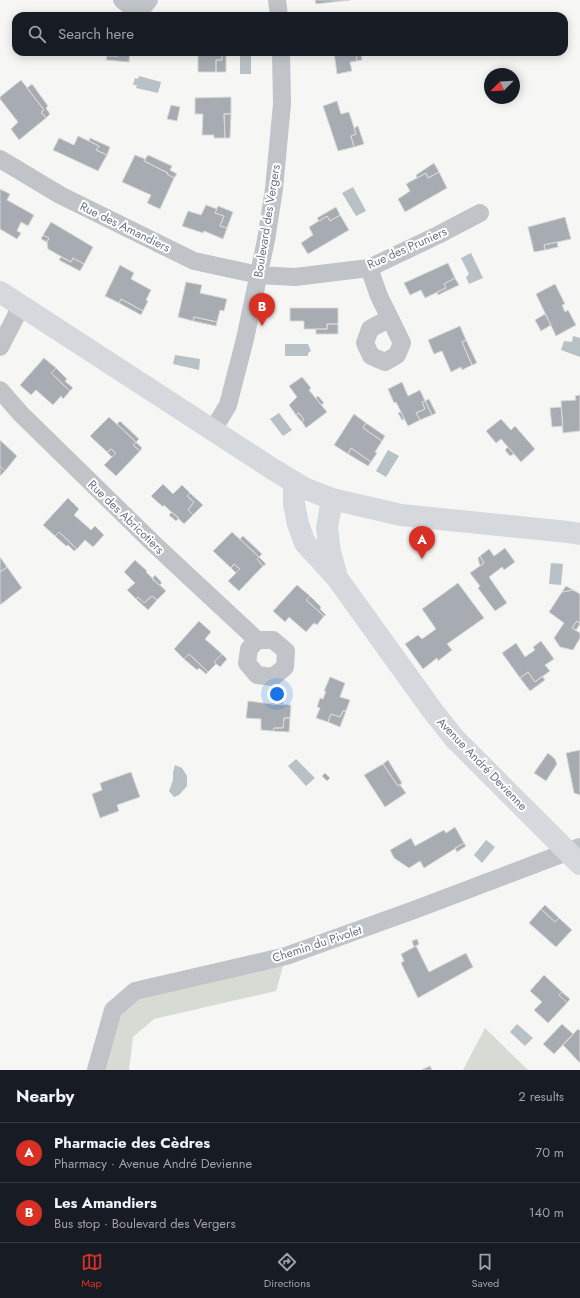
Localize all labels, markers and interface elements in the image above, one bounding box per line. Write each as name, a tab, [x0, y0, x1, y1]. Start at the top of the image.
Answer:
search box	[12, 12, 568, 56]
icon: search	[26, 23, 48, 45]
text: Search here	[58, 23, 134, 45]
north arrow	[484, 68, 520, 104]
street label: Boulevard des Vergers	[249, 163, 285, 279]
street label: Rue des Amandiers	[77, 197, 173, 257]
street label: Rue des Pruniers	[364, 222, 450, 274]
pin: B	[249, 293, 275, 326]
street label: Rue des Abricotiers	[84, 476, 168, 558]
pin: A	[409, 526, 435, 559]
your location	[267, 684, 287, 704]
street label: Avenue André Devienne	[433, 713, 531, 815]
street label: Chemin du Pivolet	[270, 921, 364, 967]
text: Nearby	[16, 1084, 74, 1108]
text: 2 results	[518, 1087, 564, 1106]
text: Pharmacie des Cèdres	[54, 1132, 210, 1154]
text: A	[24, 1143, 34, 1162]
text: 70 m	[535, 1143, 564, 1162]
text: Pharmacy · Avenue André Devienne	[54, 1154, 252, 1173]
text: Les Amandiers	[54, 1192, 157, 1214]
text: B	[25, 1203, 33, 1222]
text: 140 m	[529, 1203, 564, 1222]
text: Bus stop · Boulevard des Vergers	[54, 1214, 236, 1233]
tab: Map	[81, 1251, 103, 1291]
tab: Directions	[264, 1251, 310, 1291]
tab: Saved	[472, 1251, 499, 1291]

